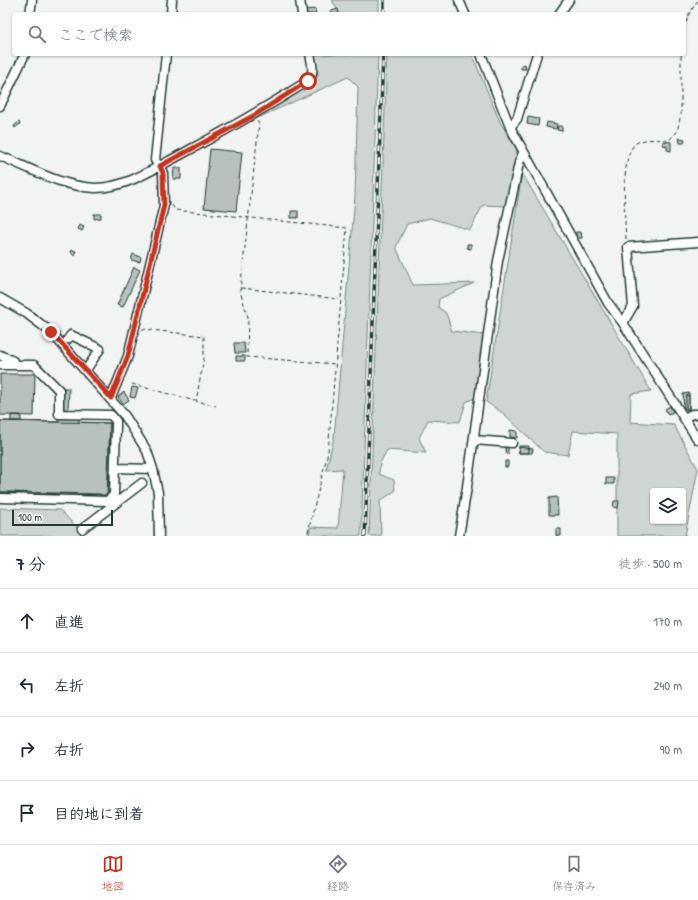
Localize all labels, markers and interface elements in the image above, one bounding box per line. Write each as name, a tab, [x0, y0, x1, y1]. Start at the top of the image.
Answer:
search box	[12, 12, 686, 56]
icon: search	[26, 23, 48, 45]
text: ここで検索	[58, 24, 133, 45]
route start	[299, 72, 317, 90]
route end	[42, 323, 60, 341]
map controls	[650, 488, 686, 524]
button: layers	[650, 488, 686, 524]
scale bar	[12, 508, 113, 527]
text: 100 m	[18, 510, 42, 524]
text: 7 分	[16, 552, 45, 575]
text: 徒歩 · 500 m	[618, 554, 682, 572]
icon: ahead	[16, 610, 38, 632]
text: 直進	[54, 611, 84, 632]
text: 170 m	[653, 612, 682, 630]
icon: left	[16, 674, 38, 696]
text: 左折	[54, 675, 84, 696]
text: 240 m	[653, 676, 682, 694]
icon: right	[16, 738, 38, 760]
text: 右折	[54, 739, 84, 760]
text: 90 m	[660, 740, 682, 758]
icon: arrive	[16, 802, 38, 824]
text: 目的地に到着	[54, 803, 144, 824]
tab: 地図	[102, 853, 124, 893]
tab: 経路	[327, 853, 349, 893]
tab: 保存済み	[552, 853, 596, 893]

